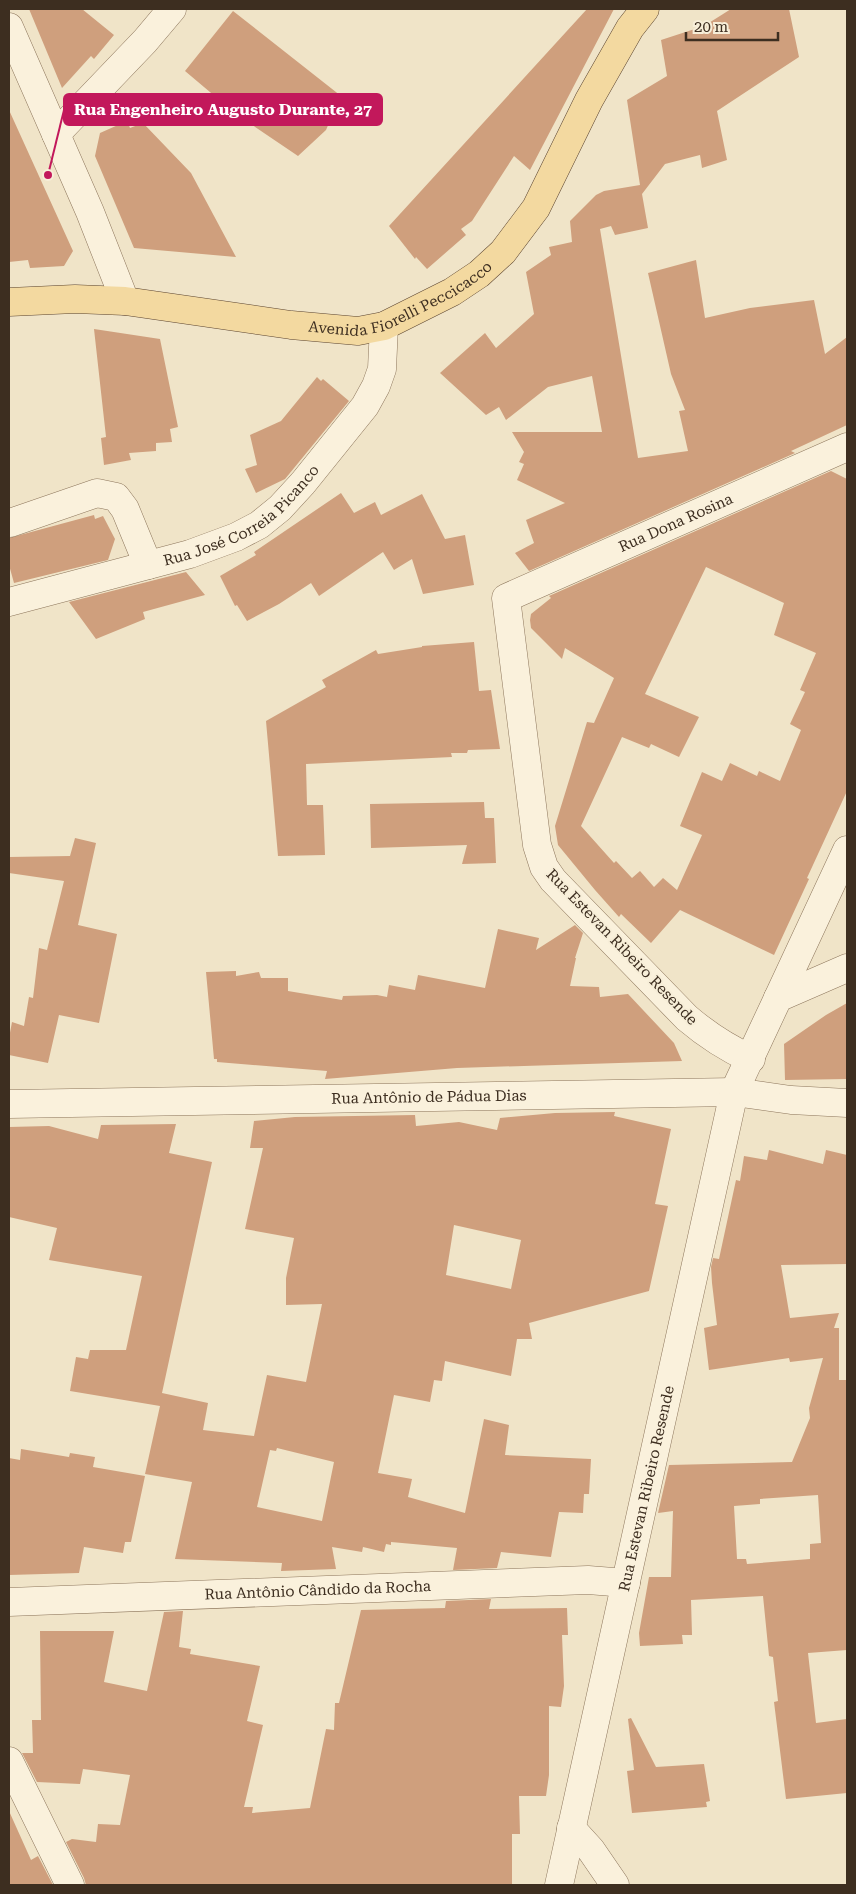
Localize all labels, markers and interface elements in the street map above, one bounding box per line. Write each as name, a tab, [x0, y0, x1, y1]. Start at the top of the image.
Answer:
scale bar	[686, 10, 778, 42]
text: 20 m	[694, 18, 729, 36]
callout: Rua Engenheiro Augusto Durante, 27	[64, 94, 382, 125]
text: Rua Engenheiro Augusto Durante, 27	[74, 100, 372, 119]
street label: Avenida Fiorelli Peccicacco	[308, 257, 496, 340]
street label: Rua José Correia Picanco	[162, 461, 323, 570]
street label: Rua Dona Rosina	[616, 490, 736, 556]
street label: Rua Estevan Ribeiro Resende	[543, 865, 701, 1029]
street label: Rua Antônio de Pádua Dias	[331, 1086, 527, 1108]
street label: Rua Estevan Ribeiro Resende	[615, 1384, 678, 1593]
street label: Rua Antônio Cândido da Rocha	[204, 1577, 431, 1604]

